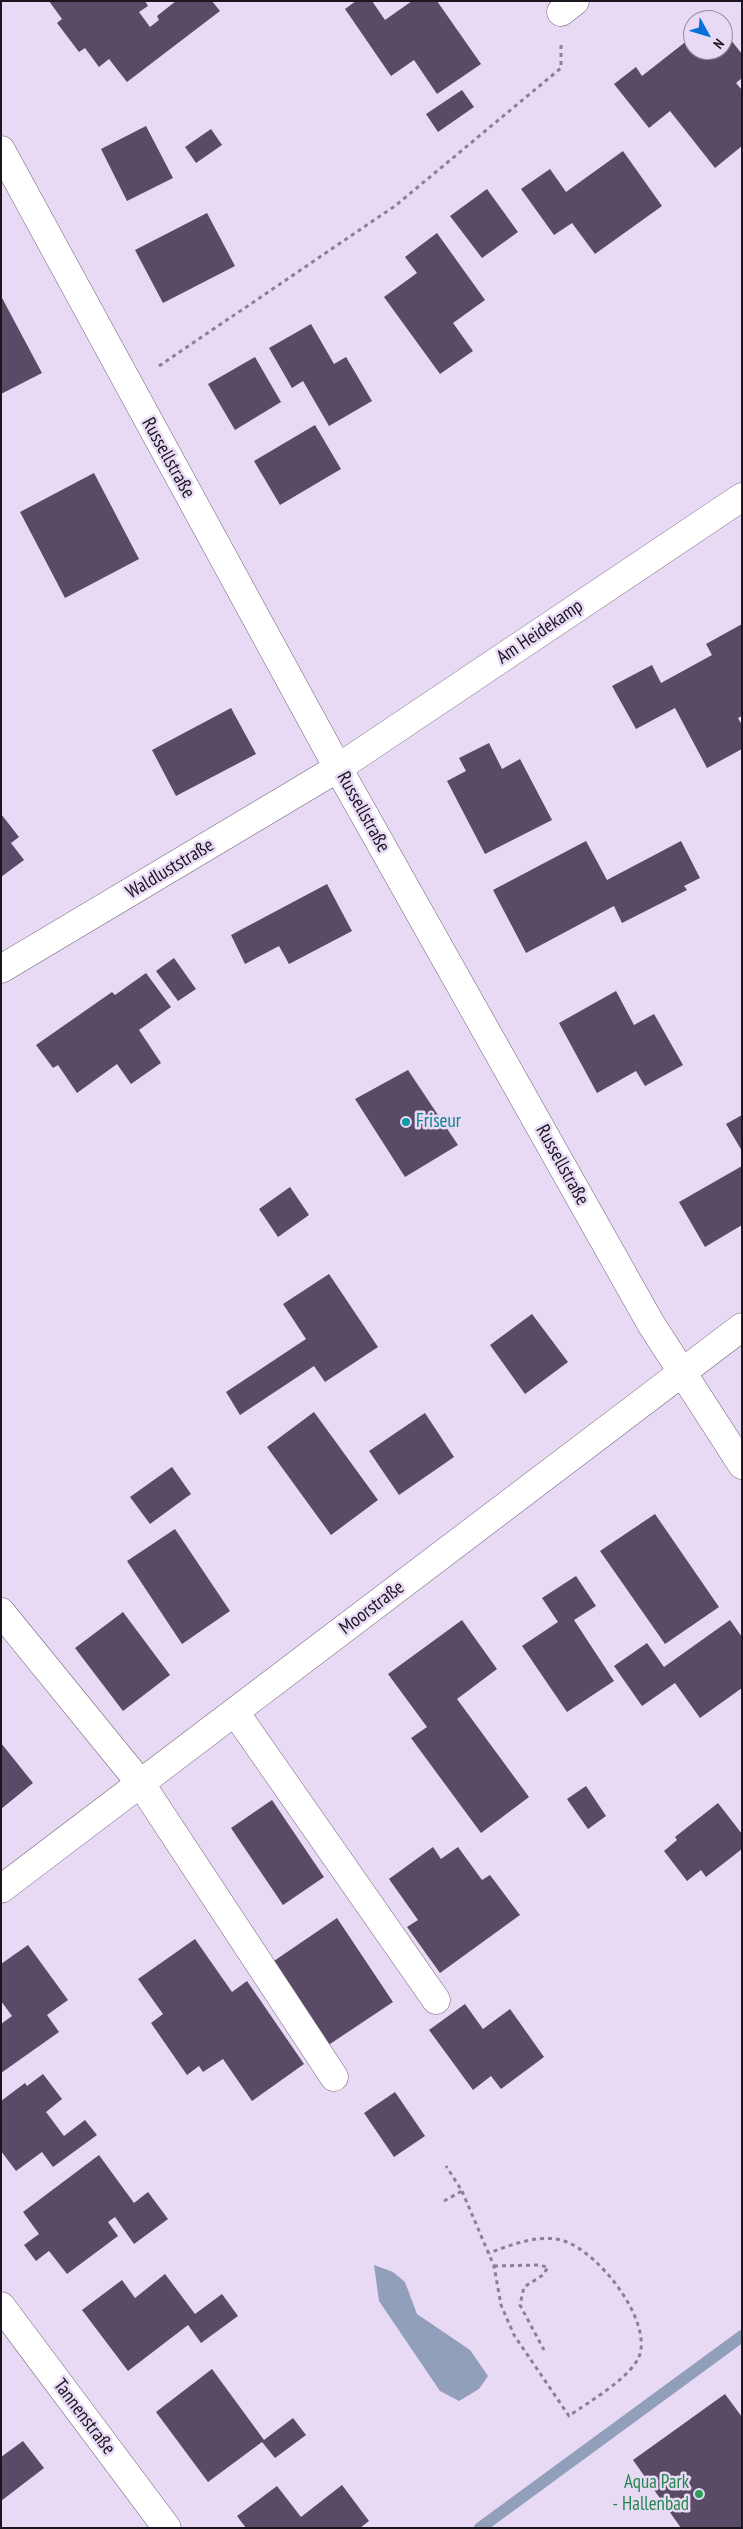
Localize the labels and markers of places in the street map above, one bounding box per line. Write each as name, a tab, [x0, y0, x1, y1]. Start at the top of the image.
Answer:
place label: Friseur	[416, 1111, 461, 1133]
marker: Friseur	[400, 1116, 412, 1128]
place label: Aqua Park - Hallenbad	[613, 2472, 689, 2516]
marker: Aqua Park - Hallenbad	[693, 2488, 705, 2500]

